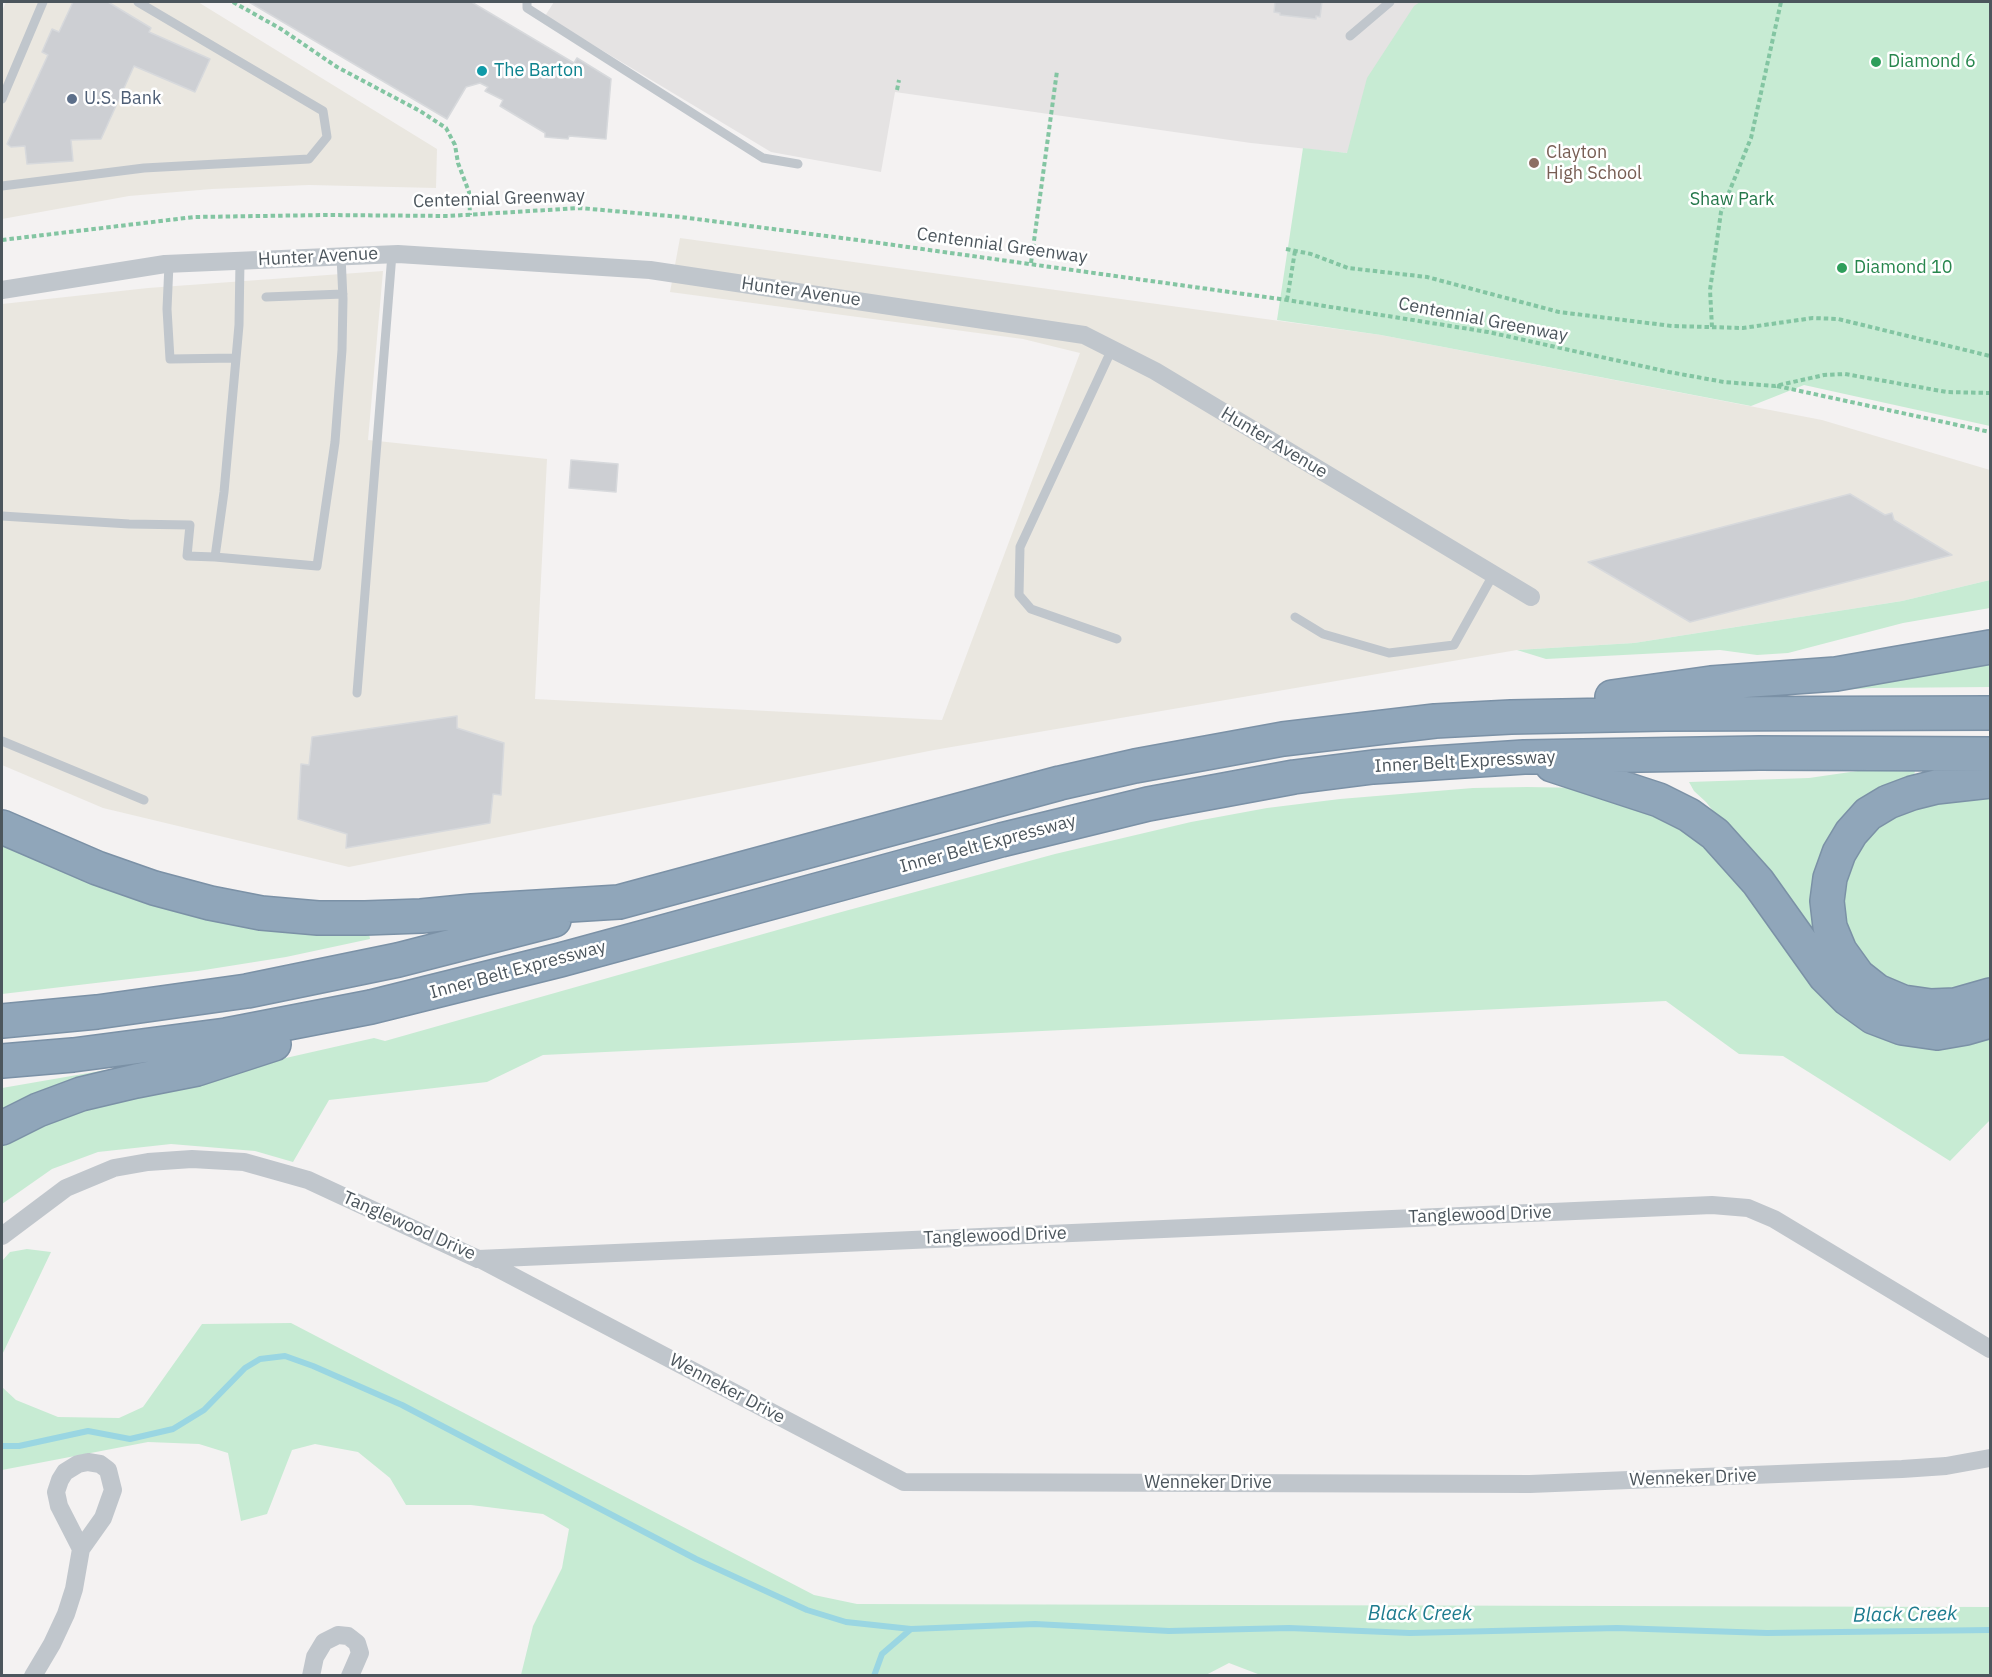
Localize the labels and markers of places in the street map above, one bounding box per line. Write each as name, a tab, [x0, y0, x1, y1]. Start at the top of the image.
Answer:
place label: Diamond 6	[1888, 51, 1976, 73]
marker: Diamond 6	[1869, 55, 1883, 69]
place label: The Barton	[494, 60, 583, 82]
marker: The Barton	[475, 64, 489, 78]
place label: U.S. Bank	[84, 88, 161, 110]
marker: U.S. Bank	[65, 92, 79, 106]
place label: Clayton High School	[1546, 142, 1642, 184]
marker: Clayton High School	[1527, 156, 1541, 170]
place label: Diamond 10	[1854, 257, 1952, 279]
marker: Diamond 10	[1835, 261, 1849, 275]

